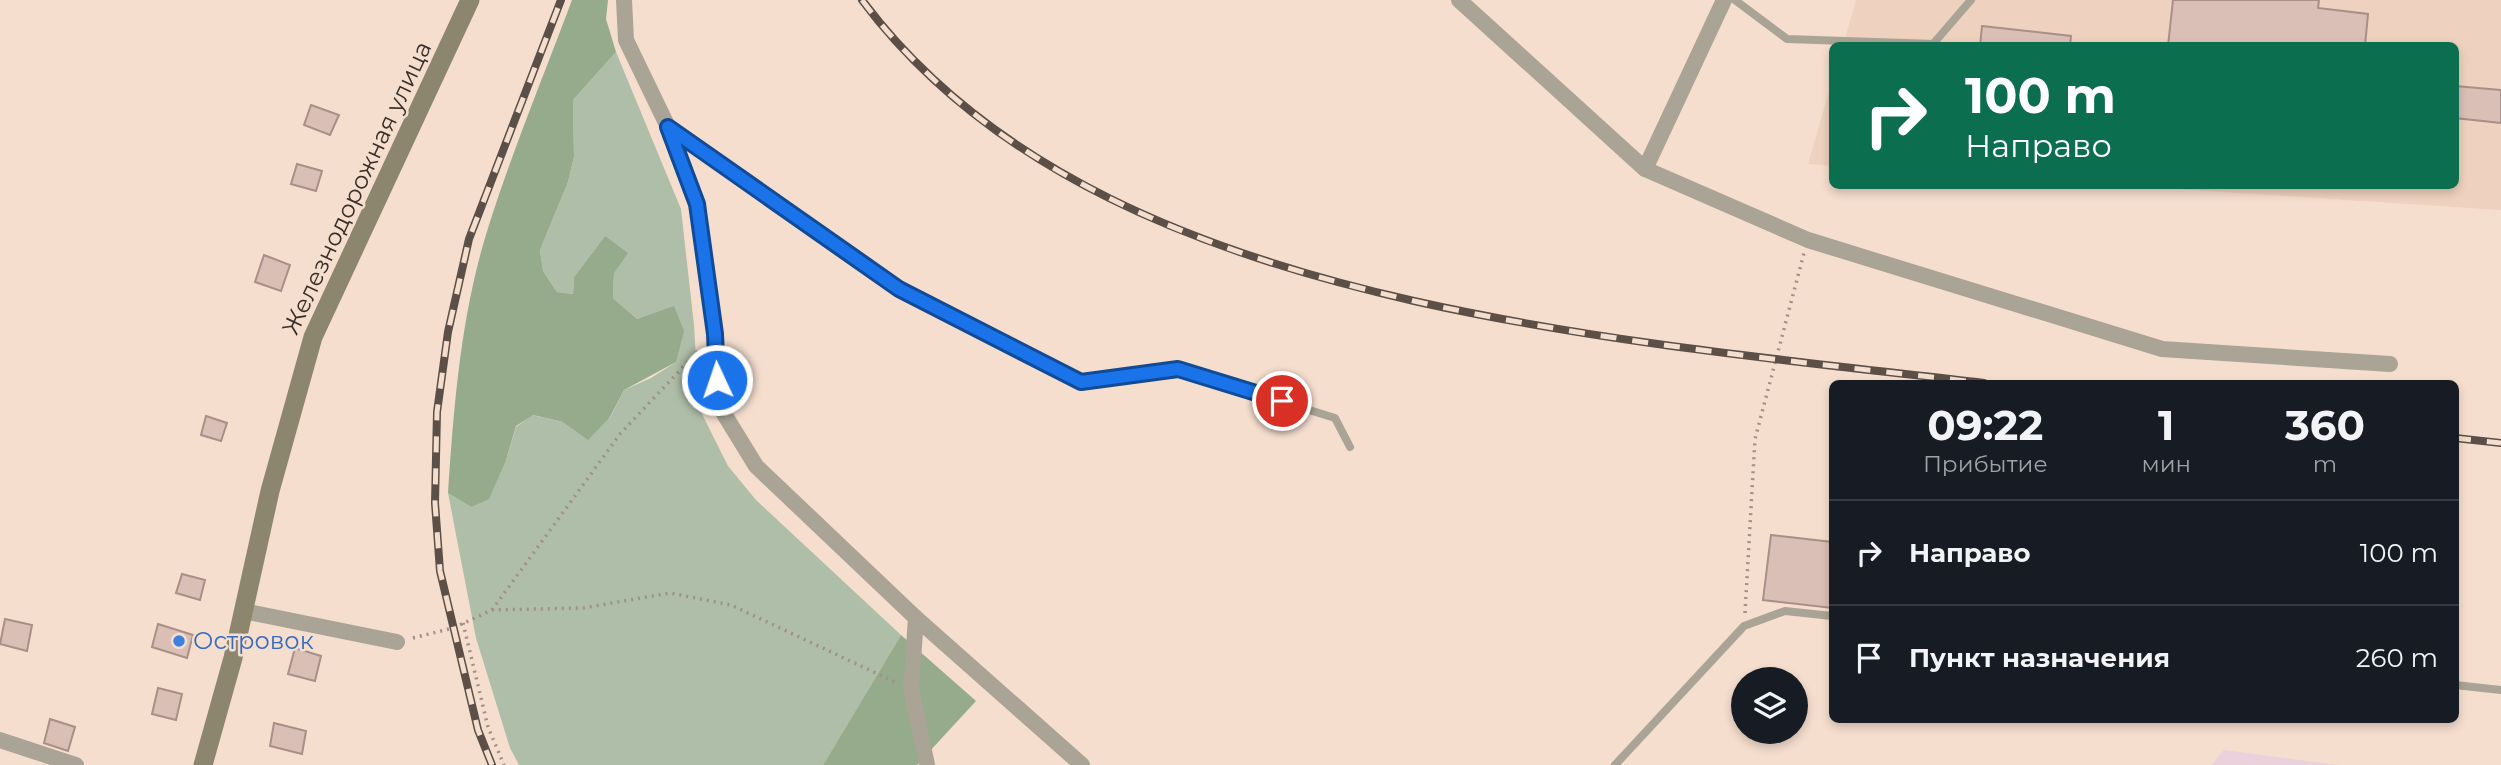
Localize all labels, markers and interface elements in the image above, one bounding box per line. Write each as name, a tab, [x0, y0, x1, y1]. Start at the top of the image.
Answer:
street label: Железнодорожная улица	[276, 37, 437, 339]
text: 100 m	[1965, 66, 2116, 125]
icon: right	[1850, 70, 1941, 161]
text: Направо	[1965, 126, 2112, 165]
position arrow	[680, 343, 754, 417]
pin	[1252, 371, 1312, 431]
icon: arrive	[1263, 382, 1301, 420]
text: 09:22	[1927, 399, 2043, 451]
text: 1	[2158, 399, 2175, 451]
text: 360	[2285, 399, 2365, 451]
text: Прибытие	[1923, 450, 2048, 478]
text: мин	[2142, 450, 2191, 478]
text: m	[2313, 450, 2337, 478]
icon: right	[1850, 534, 1888, 572]
text: Направо	[1909, 537, 2030, 569]
text: 100 m	[2360, 537, 2438, 569]
place label: Островок	[193, 626, 314, 655]
marker: Островок	[171, 633, 187, 649]
icon: arrive	[1850, 639, 1888, 677]
text: Пункт назначения	[1909, 642, 2170, 674]
text: 260 m	[2356, 642, 2438, 674]
map controls	[1731, 667, 1808, 744]
button: layers	[1731, 667, 1808, 744]

